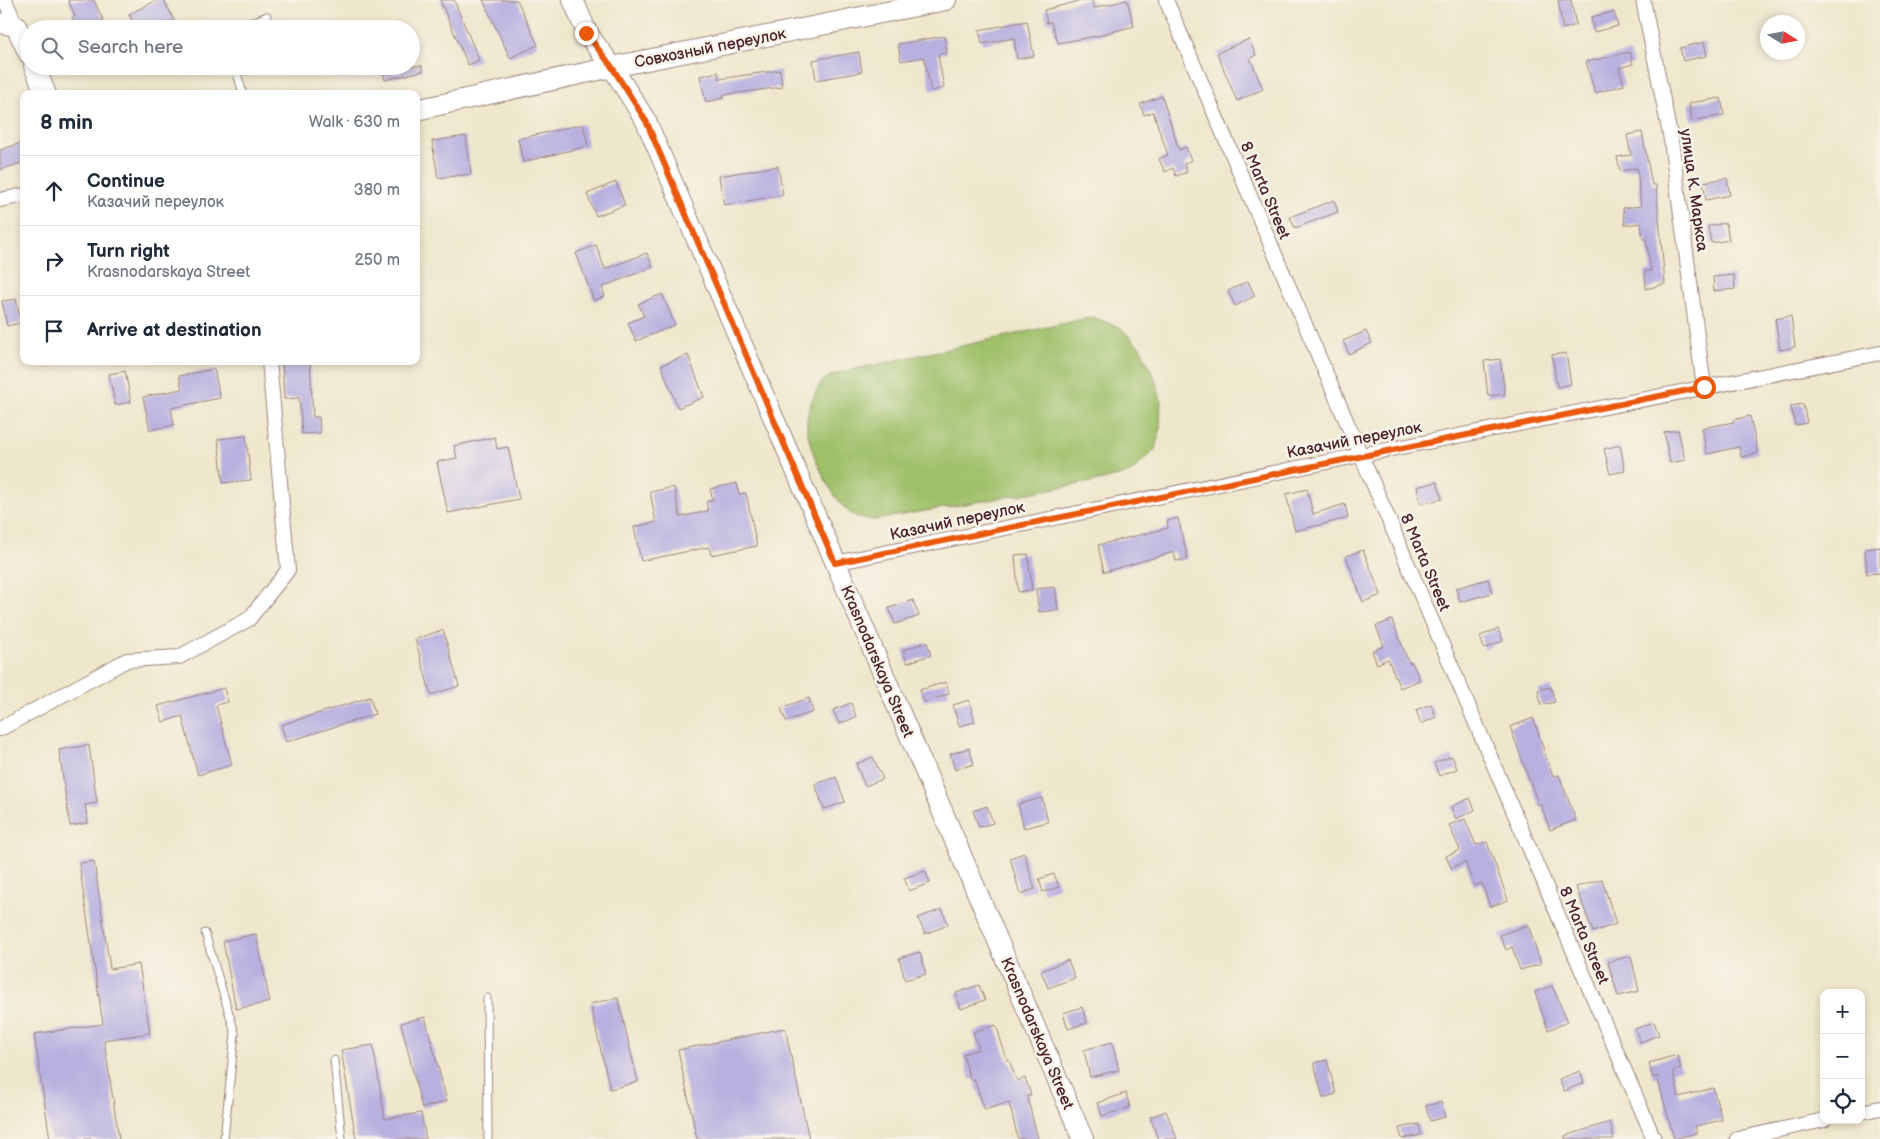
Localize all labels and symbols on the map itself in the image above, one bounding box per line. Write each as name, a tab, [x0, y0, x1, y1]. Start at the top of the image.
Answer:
north arrow	[1760, 15, 1805, 60]
route end	[575, 22, 598, 45]
street label: Совхозный переулок	[633, 24, 788, 72]
street label: улица К. Маркса	[1675, 128, 1712, 253]
street label: 8 Marta Street	[1236, 139, 1294, 242]
route start	[1693, 376, 1716, 399]
street label: Казачий переулок	[1285, 418, 1424, 463]
street label: Казачий переулок	[888, 498, 1027, 545]
street label: 8 Marta Street	[1396, 511, 1454, 614]
street label: Krasnodarskaya Street	[836, 583, 917, 740]
street label: 8 Marta Street	[1555, 884, 1613, 987]
street label: Krasnodarskaya Street	[996, 955, 1077, 1112]

